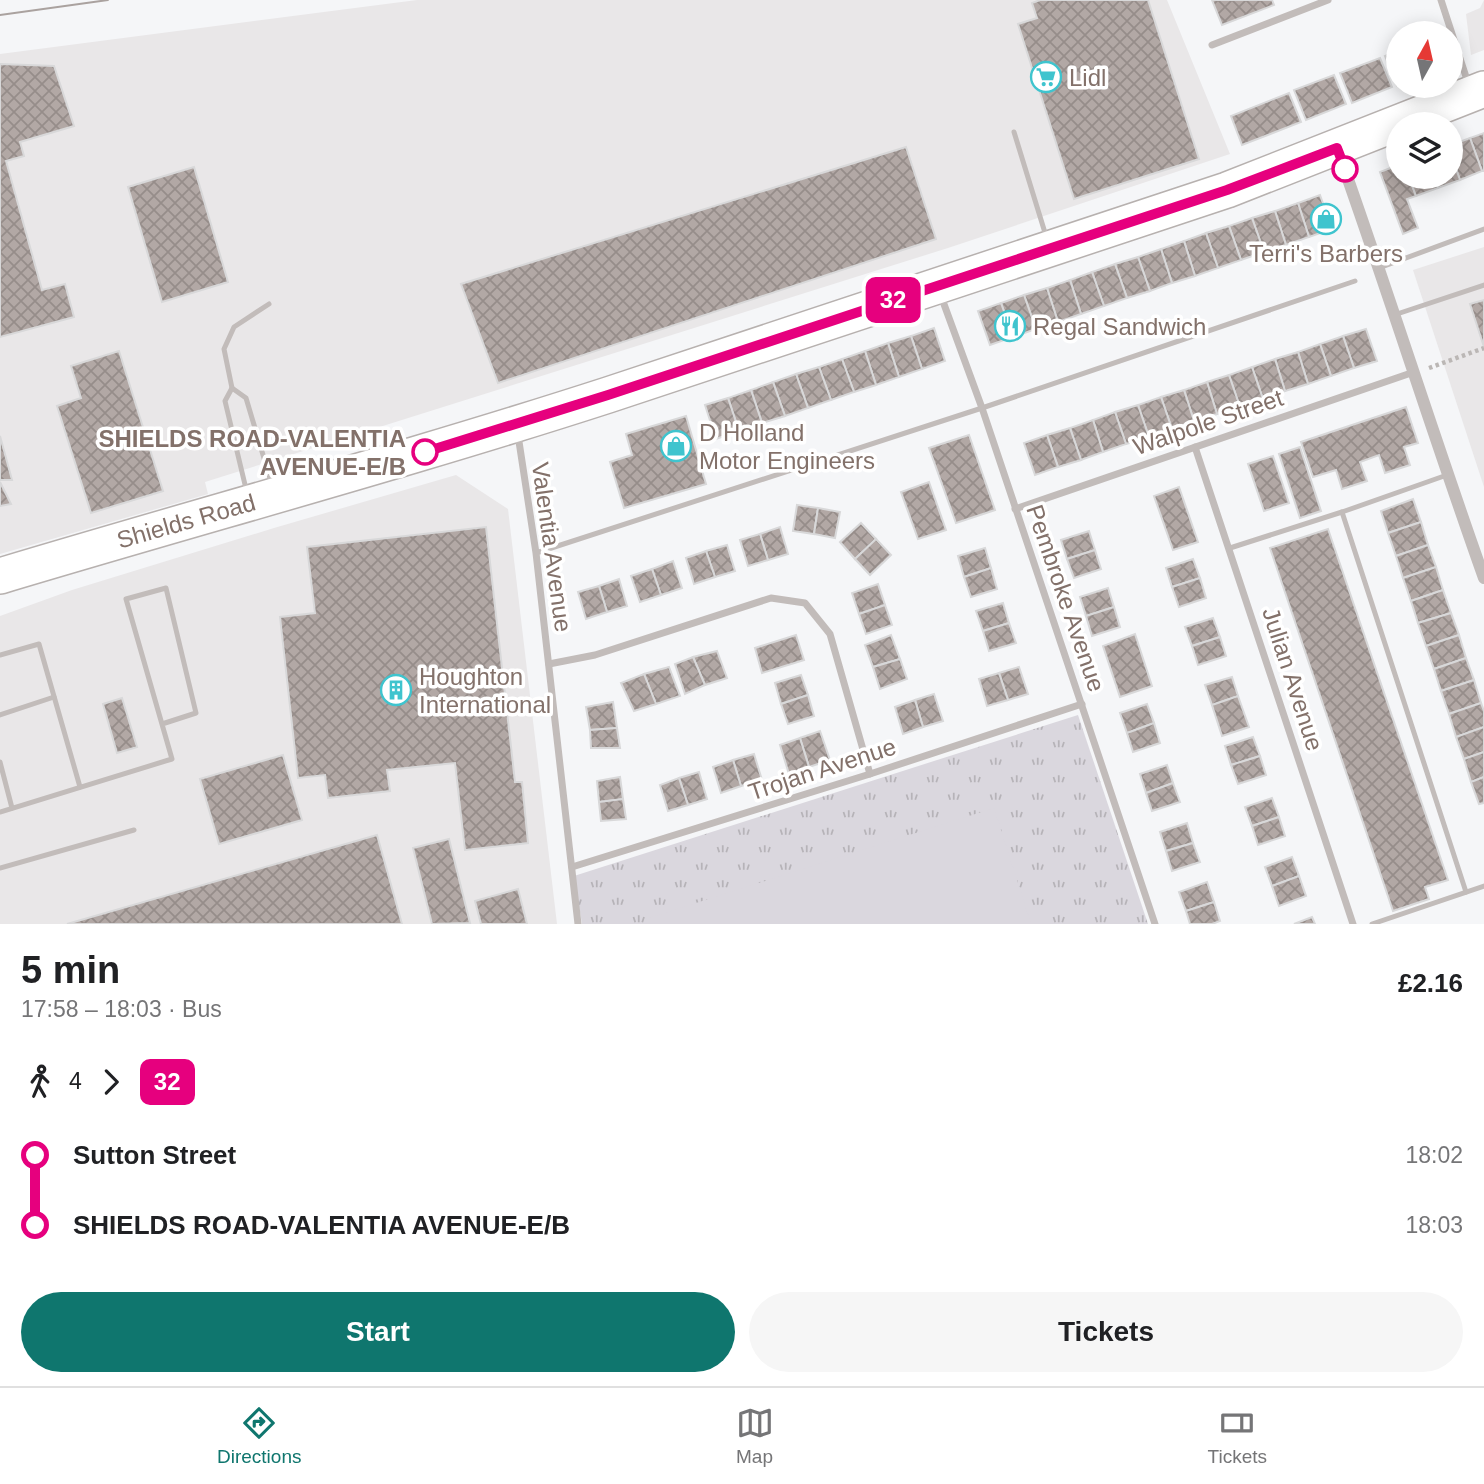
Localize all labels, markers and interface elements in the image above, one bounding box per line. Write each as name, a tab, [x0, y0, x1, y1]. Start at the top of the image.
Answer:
north arrow	[1386, 21, 1463, 98]
map controls	[1386, 21, 1463, 189]
supermarket icon: Lidl	[1029, 60, 1063, 94]
place label: Lidl	[1069, 64, 1106, 91]
button: layers	[1386, 112, 1463, 189]
unlabelled marker	[1332, 156, 1358, 182]
shop icon: Terri's Barbers	[1309, 202, 1343, 236]
place label: Terri's Barbers	[1249, 240, 1403, 267]
line badge: 32	[862, 277, 924, 323]
text: 32	[880, 286, 906, 313]
restaurant icon: Regal Sandwich	[993, 309, 1027, 343]
place label: Regal Sandwich	[1033, 313, 1206, 340]
street label: Walpole Street	[1130, 384, 1287, 460]
place label: D Holland Motor Engineers	[699, 419, 875, 474]
place label: SHIELDS ROAD-VALENTIA AVENUE-E/B	[98, 425, 406, 480]
shop icon: D Holland Motor Engineers	[659, 429, 693, 463]
marker: SHIELDS ROAD-VALENTIA AVENUE-E/B	[412, 439, 438, 465]
street label: Valentia Avenue	[527, 460, 577, 634]
street label: Shields Road	[114, 488, 258, 554]
street label: Pembroke Avenue	[1021, 501, 1111, 695]
street label: Julian Avenue	[1257, 604, 1329, 754]
place label: Houghton International	[419, 663, 551, 718]
building icon: Houghton International	[379, 673, 413, 707]
street label: Trojan Avenue	[745, 732, 899, 806]
text: 5 min	[21, 949, 120, 991]
text: £2.16	[1398, 968, 1463, 998]
text: 17:58 – 18:03 · Bus	[21, 996, 222, 1022]
icon: walk	[21, 1063, 59, 1101]
icon: forward	[92, 1063, 130, 1101]
text: 4	[69, 1068, 82, 1094]
text: 32	[154, 1068, 181, 1095]
text: Sutton Street	[73, 1140, 236, 1170]
text: 18:02	[1405, 1142, 1463, 1168]
text: SHIELDS ROAD-VALENTIA AVENUE-E/B	[73, 1210, 570, 1240]
text: 18:03	[1405, 1212, 1463, 1238]
button: Start	[21, 1292, 735, 1372]
button: Tickets	[749, 1292, 1463, 1372]
tab: Directions	[217, 1404, 301, 1468]
tab: Map	[736, 1404, 774, 1468]
tab: Tickets	[1208, 1404, 1267, 1468]

